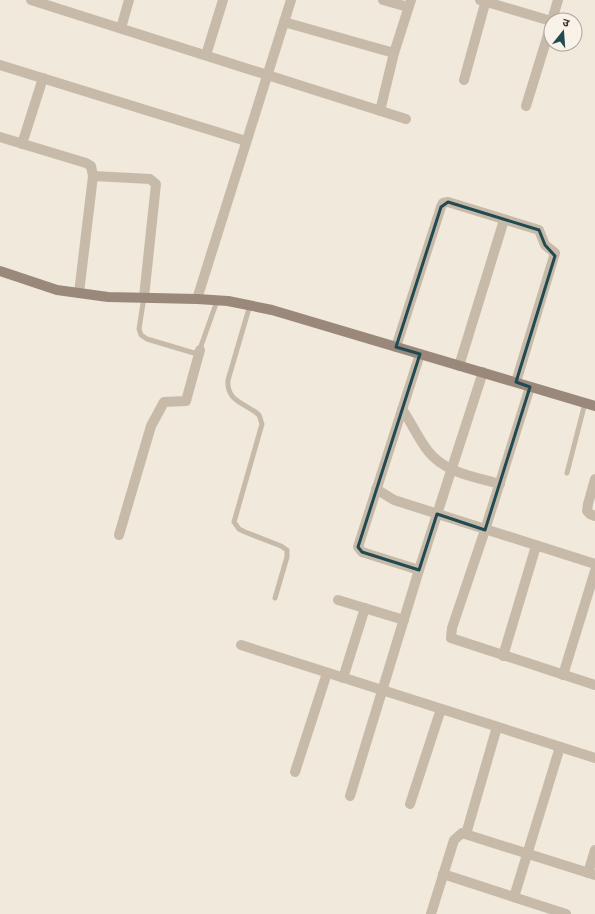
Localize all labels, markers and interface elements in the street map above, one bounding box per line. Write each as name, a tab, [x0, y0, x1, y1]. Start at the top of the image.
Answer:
north arrow	[543, 12, 583, 52]
text: उ	[561, 15, 572, 29]

